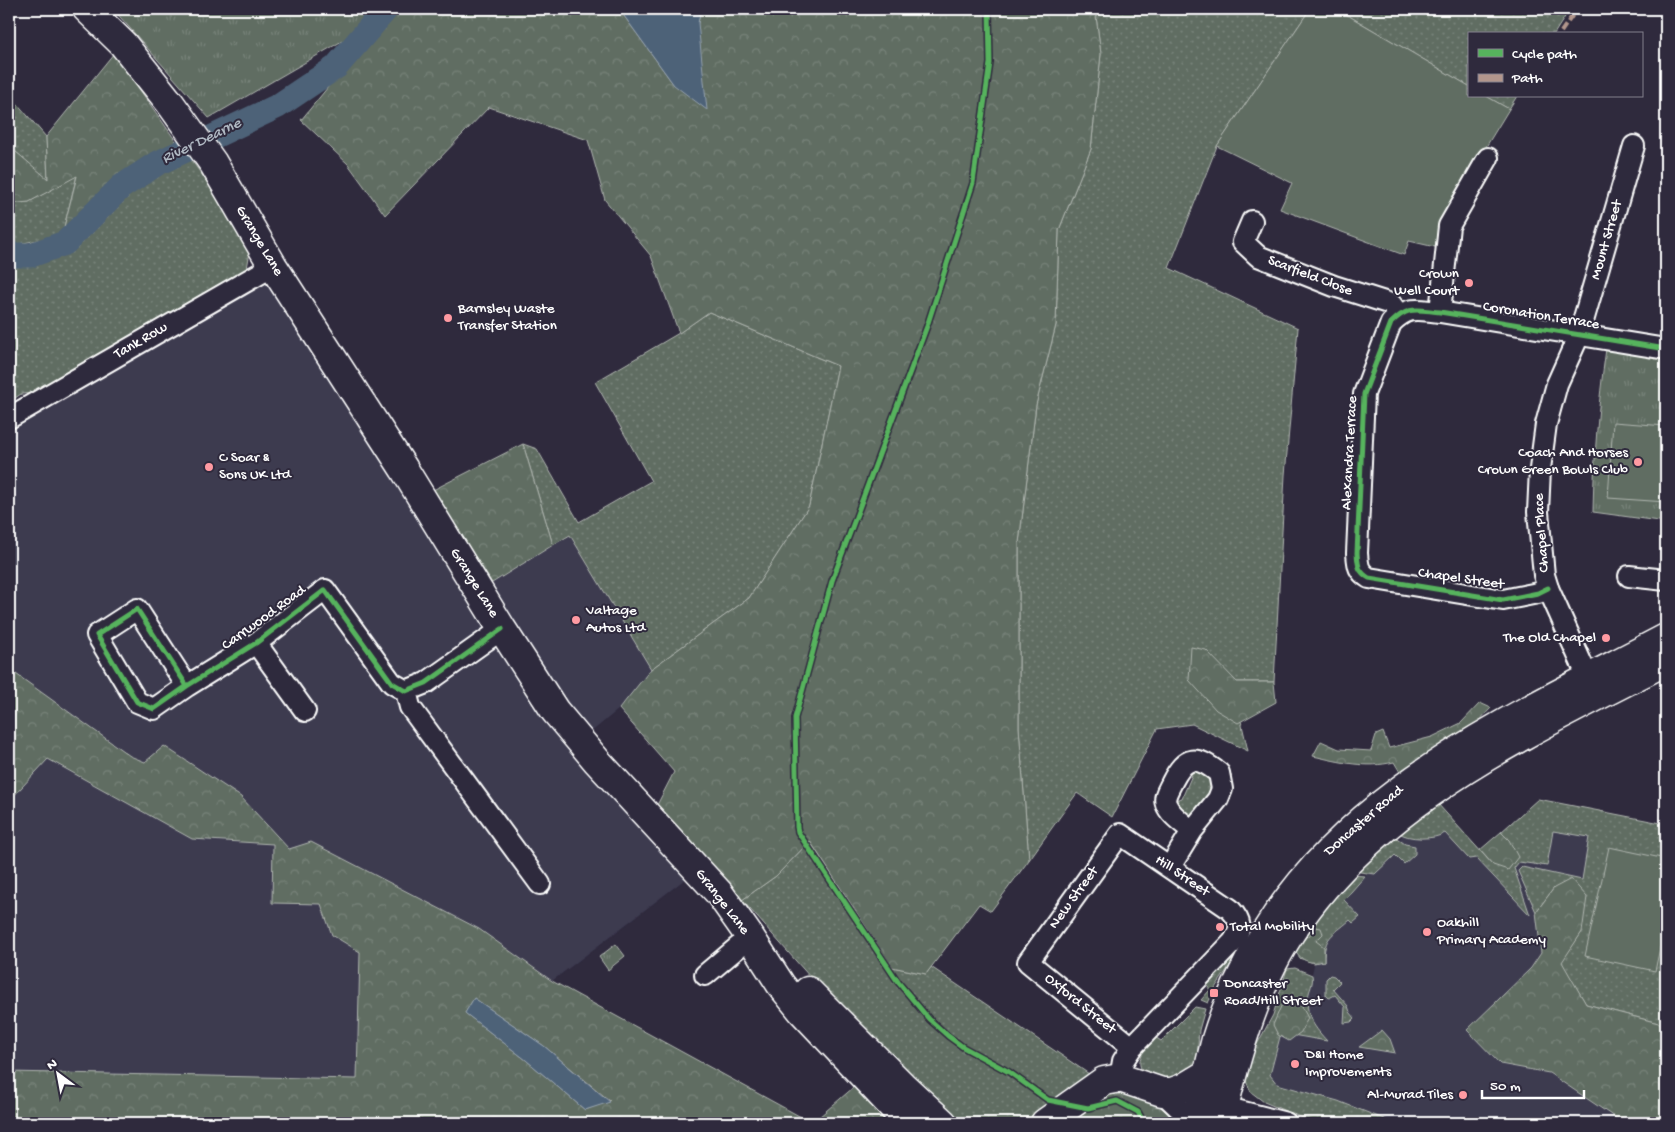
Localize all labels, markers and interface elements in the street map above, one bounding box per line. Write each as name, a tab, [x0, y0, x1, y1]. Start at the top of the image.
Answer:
legend	[1468, 32, 1642, 98]
text: Cycle path	[1512, 46, 1577, 64]
text: Path	[1511, 70, 1543, 88]
water label: River Dearne	[159, 114, 245, 169]
street label: Mount Street	[1587, 196, 1627, 282]
street label: Grange Lane	[231, 203, 287, 280]
street label: Scarfield Close	[1265, 252, 1355, 301]
place label: Crown Well Court	[1394, 265, 1461, 300]
marker: Crown Well Court	[1463, 277, 1475, 289]
street label: Coronation Terrace	[1482, 298, 1601, 334]
place label: Barnsley Waste Transfer Station	[457, 300, 557, 335]
marker: Barnsley Waste Transfer Station	[442, 312, 454, 324]
street label: Tank Row	[110, 318, 171, 364]
street label: Alexandra Terrace	[1338, 395, 1362, 511]
place label: Coach And Horses Crown Green Bowls Club	[1478, 444, 1628, 479]
place label: C Soar & Sons UK Ltd	[219, 449, 292, 484]
marker: Coach And Horses Crown Green Bowls Club	[1632, 456, 1644, 468]
marker: C Soar & Sons UK Ltd	[203, 461, 215, 473]
street label: Chapel Place	[1530, 493, 1554, 573]
street label: Grange Lane	[446, 545, 503, 621]
street label: Chapel Street	[1417, 564, 1507, 594]
street label: Carrwood Road	[219, 581, 310, 654]
place label: Valtage Autos Ltd	[585, 602, 646, 637]
marker: Valtage Autos Ltd	[570, 614, 582, 626]
place label: The Old Chapel	[1502, 629, 1596, 647]
marker: The Old Chapel	[1600, 632, 1612, 644]
street label: Doncaster Road	[1320, 781, 1408, 861]
street label: Hill Street	[1151, 851, 1214, 902]
street label: New Street	[1045, 862, 1104, 933]
street label: Grange Lane	[691, 865, 753, 939]
place label: Oakhill Primary Academy	[1436, 914, 1547, 949]
place label: Total Mobility	[1229, 918, 1315, 936]
marker: Total Mobility	[1214, 921, 1226, 933]
marker: Oakhill Primary Academy	[1421, 926, 1433, 938]
street label: Oxford Street	[1041, 970, 1121, 1040]
place label: Doncaster Road/Hill Street	[1223, 975, 1324, 1010]
marker: Doncaster Road/Hill Street	[1208, 987, 1220, 999]
place label: D&I Home Improvements	[1304, 1046, 1392, 1081]
north arrow	[32, 1050, 82, 1100]
text: N	[44, 1055, 61, 1075]
marker: D&I Home Improvements	[1289, 1058, 1301, 1070]
scale bar	[1482, 1067, 1585, 1099]
text: 50 m	[1490, 1078, 1521, 1096]
place label: Al-Murad Tiles	[1367, 1086, 1453, 1104]
marker: Al-Murad Tiles	[1457, 1089, 1469, 1101]

